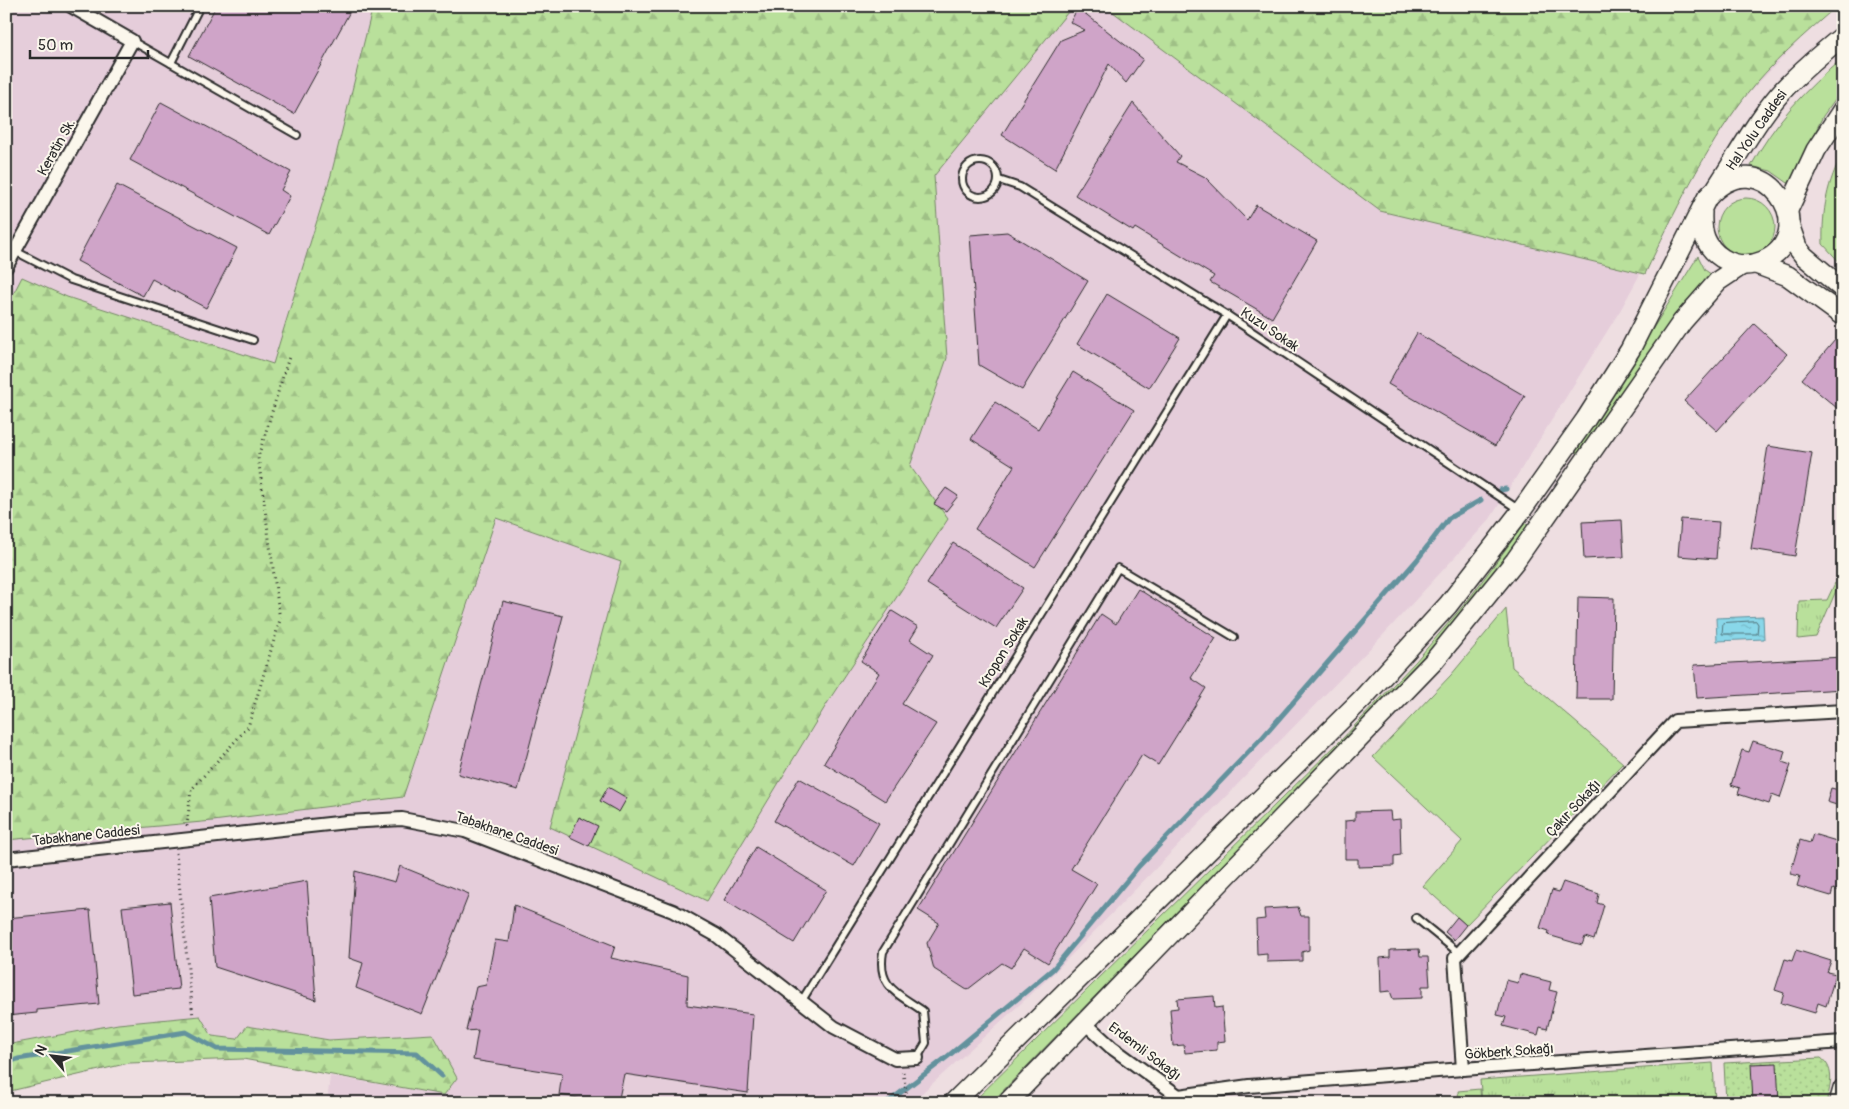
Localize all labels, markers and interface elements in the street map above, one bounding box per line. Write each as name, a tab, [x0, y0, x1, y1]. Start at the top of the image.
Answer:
scale bar	[30, 28, 148, 60]
text: 50 m	[38, 36, 73, 55]
street label: Hal Yolu Caddesi	[1722, 86, 1791, 174]
street label: Keratin Sk.	[34, 116, 79, 179]
street label: Kuzu Sokak	[1237, 304, 1302, 355]
street label: Kropon Sokak	[975, 614, 1032, 691]
street label: Çakır Sokağı	[1543, 776, 1604, 840]
street label: Tabakhane Caddesi	[453, 808, 561, 859]
street label: Tabakhane Caddesi	[32, 821, 141, 850]
street label: Erdemli Sokağı	[1105, 1019, 1184, 1084]
north arrow	[28, 1032, 78, 1082]
street label: Gökberk Sokağı	[1464, 1040, 1554, 1063]
text: N	[31, 1042, 51, 1058]

